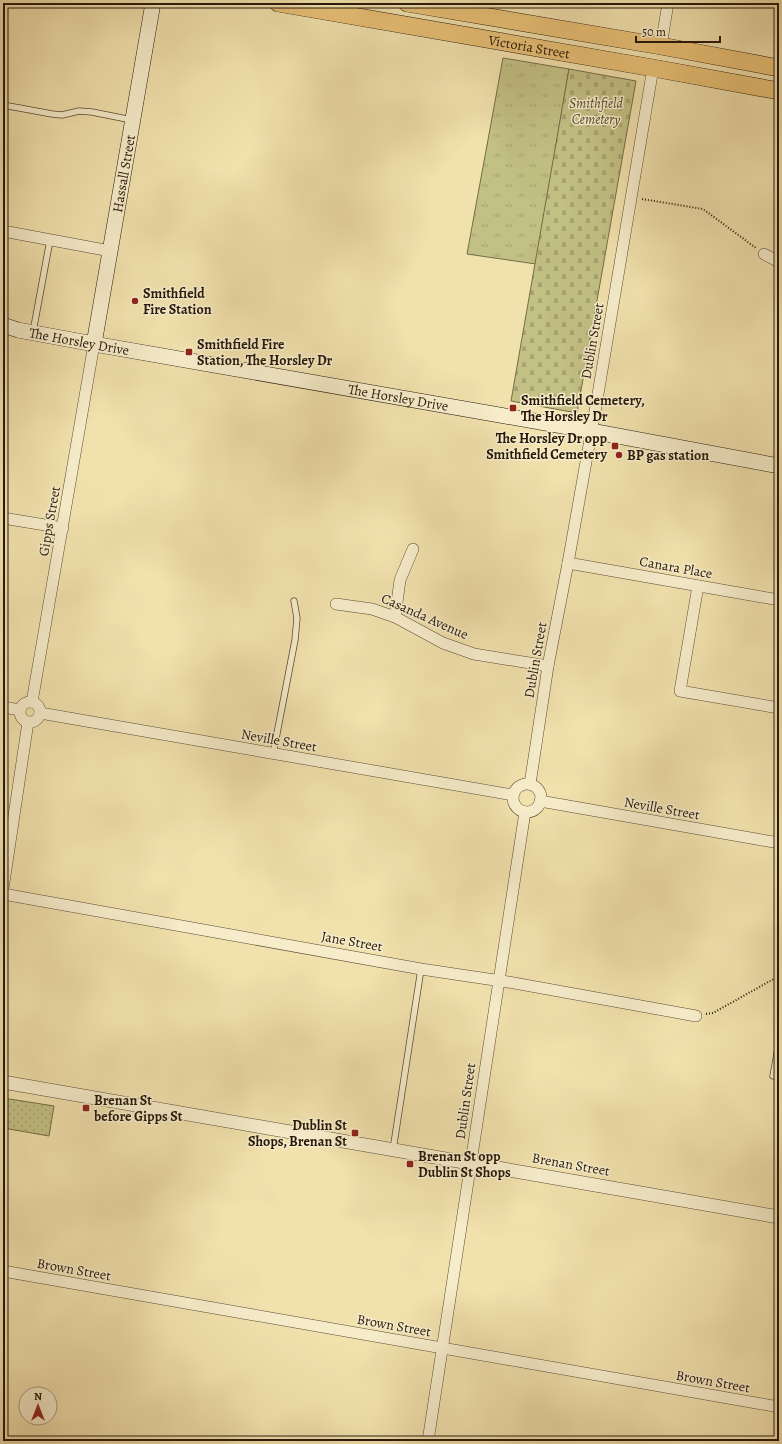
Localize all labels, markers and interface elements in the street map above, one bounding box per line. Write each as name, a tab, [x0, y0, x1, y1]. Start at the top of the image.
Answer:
scale bar	[636, 18, 720, 44]
text: 50 m	[642, 24, 666, 40]
street label: Victoria Street	[486, 30, 572, 64]
park label: Smithfield Cemetery	[569, 94, 624, 129]
street label: Hassall Street	[108, 133, 140, 214]
place label: Smithfield Fire Station	[143, 284, 212, 319]
marker: Smithfield Fire Station	[130, 296, 140, 306]
street label: Dublin Street	[576, 301, 609, 381]
street label: The Horsley Drive	[27, 323, 131, 360]
place label: Smithfield Fire Station, The Horsley Dr	[197, 335, 333, 370]
marker: Smithfield Fire Station, The Horsley Dr	[184, 347, 194, 357]
street label: The Horsley Drive	[347, 380, 450, 416]
place label: Smithfield Cemetery, The Horsley Dr	[521, 391, 645, 426]
marker: Smithfield Cemetery, The Horsley Dr	[508, 403, 518, 413]
place label: The Horsley Dr opp Smithfield Cemetery	[486, 429, 607, 464]
marker: The Horsley Dr opp Smithfield Cemetery	[610, 441, 620, 451]
place label: BP gas station	[627, 446, 709, 465]
marker: BP gas station	[614, 450, 624, 460]
street label: Gipps Street	[34, 484, 65, 558]
street label: Canara Place	[638, 552, 714, 583]
street label: Casanda Avenue	[378, 589, 471, 644]
street label: Dublin Street	[519, 620, 552, 700]
street label: Neville Street	[240, 724, 319, 757]
street label: Neville Street	[623, 792, 702, 825]
street label: Jane Street	[320, 927, 384, 956]
street label: Dublin Street	[451, 1061, 480, 1140]
place label: Brenan St before Gipps St	[93, 1091, 183, 1126]
marker: Brenan St before Gipps St	[81, 1103, 91, 1113]
place label: Dublin St Shops, Brenan St	[248, 1116, 347, 1151]
marker: Dublin St Shops, Brenan St	[350, 1128, 360, 1138]
place label: Brenan St opp Dublin St Shops	[418, 1147, 511, 1182]
street label: Brenan Street	[530, 1148, 612, 1181]
marker: Brenan St opp Dublin St Shops	[405, 1159, 415, 1169]
street label: Brown Street	[35, 1254, 113, 1285]
street label: Brown Street	[355, 1310, 433, 1341]
street label: Brown Street	[674, 1366, 752, 1397]
north arrow	[18, 1386, 58, 1426]
text: N	[34, 1389, 42, 1404]

